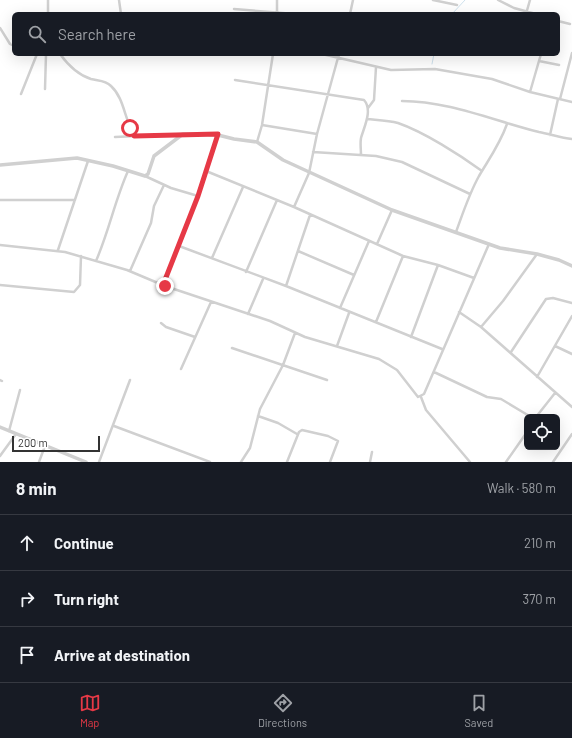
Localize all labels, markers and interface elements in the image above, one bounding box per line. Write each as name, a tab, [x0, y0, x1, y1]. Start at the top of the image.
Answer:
search box	[12, 12, 560, 56]
icon: search	[26, 23, 48, 45]
text: Search here	[58, 25, 136, 43]
route start	[121, 119, 139, 137]
route end	[156, 277, 174, 295]
map controls	[524, 414, 560, 450]
button: locate	[524, 414, 560, 450]
scale bar	[12, 434, 100, 453]
text: 200 m	[18, 436, 48, 449]
text: 8 min	[16, 478, 56, 498]
text: Walk · 580 m	[487, 480, 556, 496]
icon: ahead	[16, 532, 38, 554]
text: Continue	[54, 534, 114, 552]
text: 210 m	[524, 535, 556, 551]
icon: right	[16, 588, 38, 610]
text: Turn right	[54, 590, 119, 608]
text: 370 m	[522, 591, 556, 607]
icon: arrive	[16, 644, 38, 666]
text: Arrive at destination	[54, 646, 190, 664]
tab: Map	[79, 692, 101, 729]
tab: Directions	[258, 692, 307, 729]
tab: Saved	[464, 692, 493, 729]

